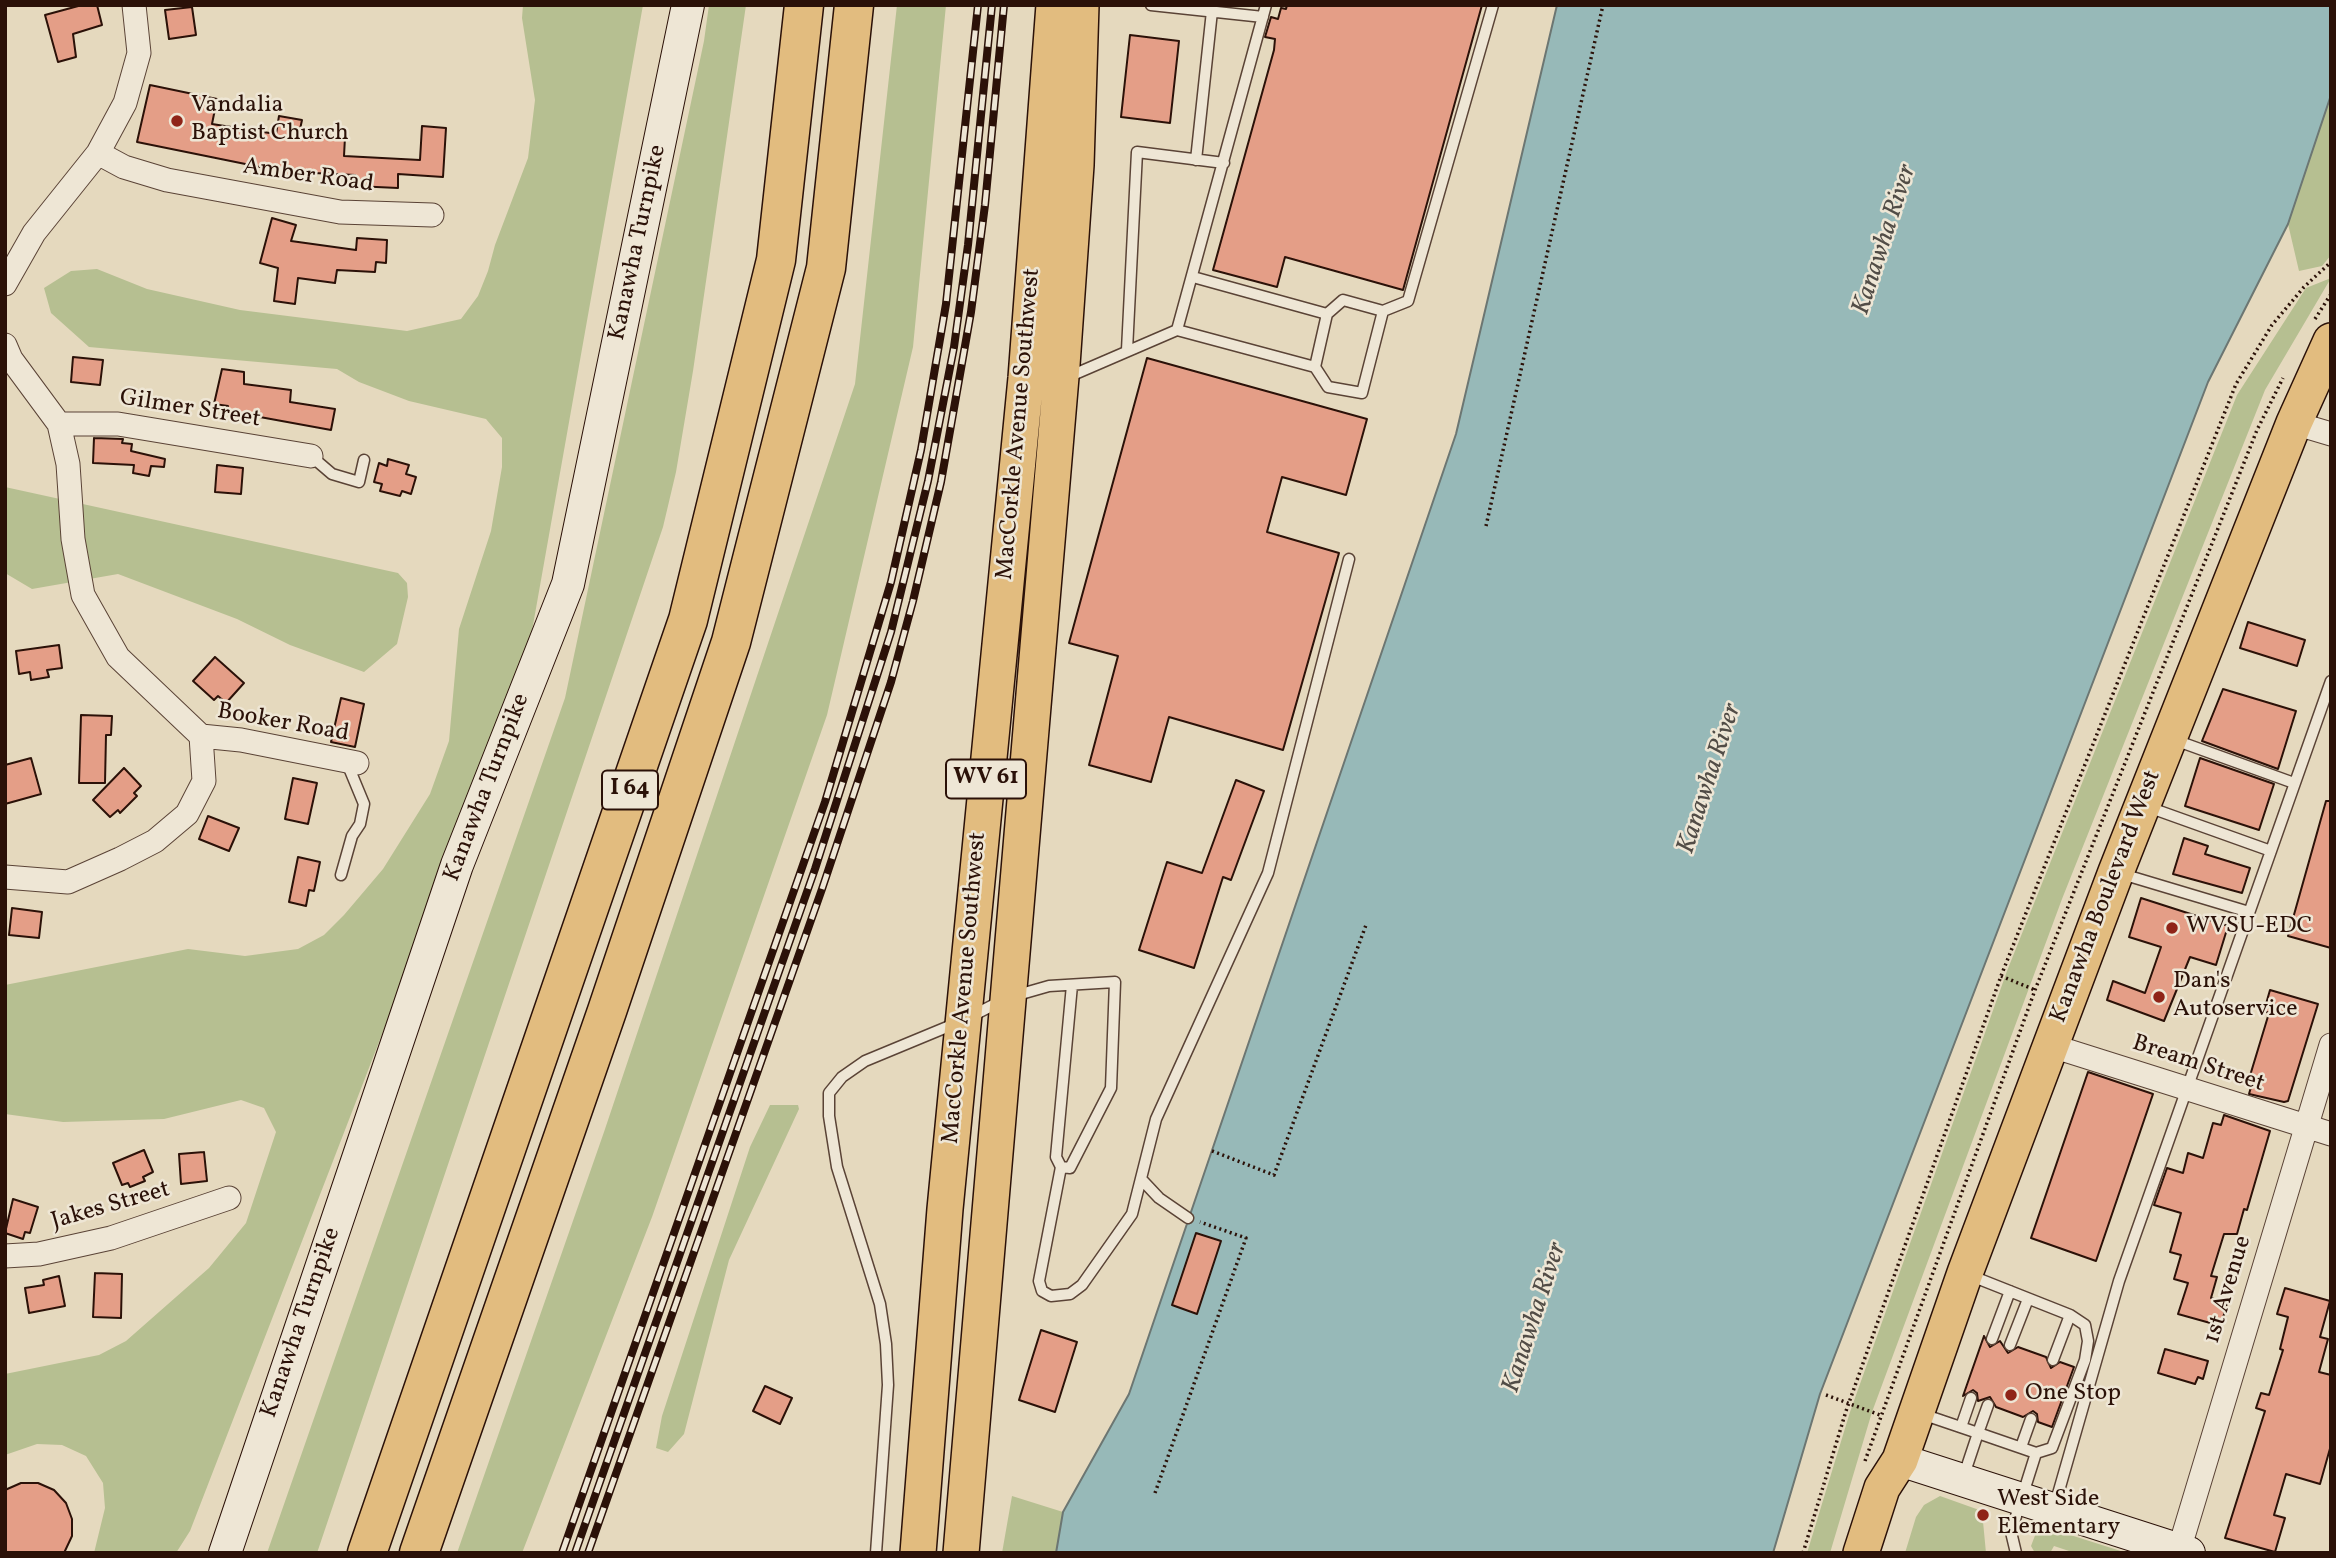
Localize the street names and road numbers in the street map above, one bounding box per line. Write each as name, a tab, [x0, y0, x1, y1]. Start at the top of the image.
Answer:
street label: Kanawha Turnpike	[604, 143, 674, 343]
street label: Amber Road	[241, 154, 375, 200]
street label: MacCorkle Avenue Southwest	[992, 267, 1048, 581]
street label: Gilmer Street	[117, 385, 263, 435]
street label: Kanawha Turnpike	[439, 690, 537, 886]
street label: Booker Road	[215, 698, 351, 750]
road number: WV 61	[946, 760, 1026, 799]
street label: Kanawha Boulevard West	[2045, 767, 2169, 1027]
road number: I 64	[602, 770, 658, 810]
street label: MacCorkle Avenue Southwest	[938, 831, 994, 1145]
street label: Bream Street	[2128, 1030, 2268, 1100]
street label: Jakes Street	[48, 1176, 174, 1238]
street label: Kanawha Turnpike	[256, 1224, 348, 1422]
street label: 1st Avenue	[2199, 1233, 2259, 1347]

